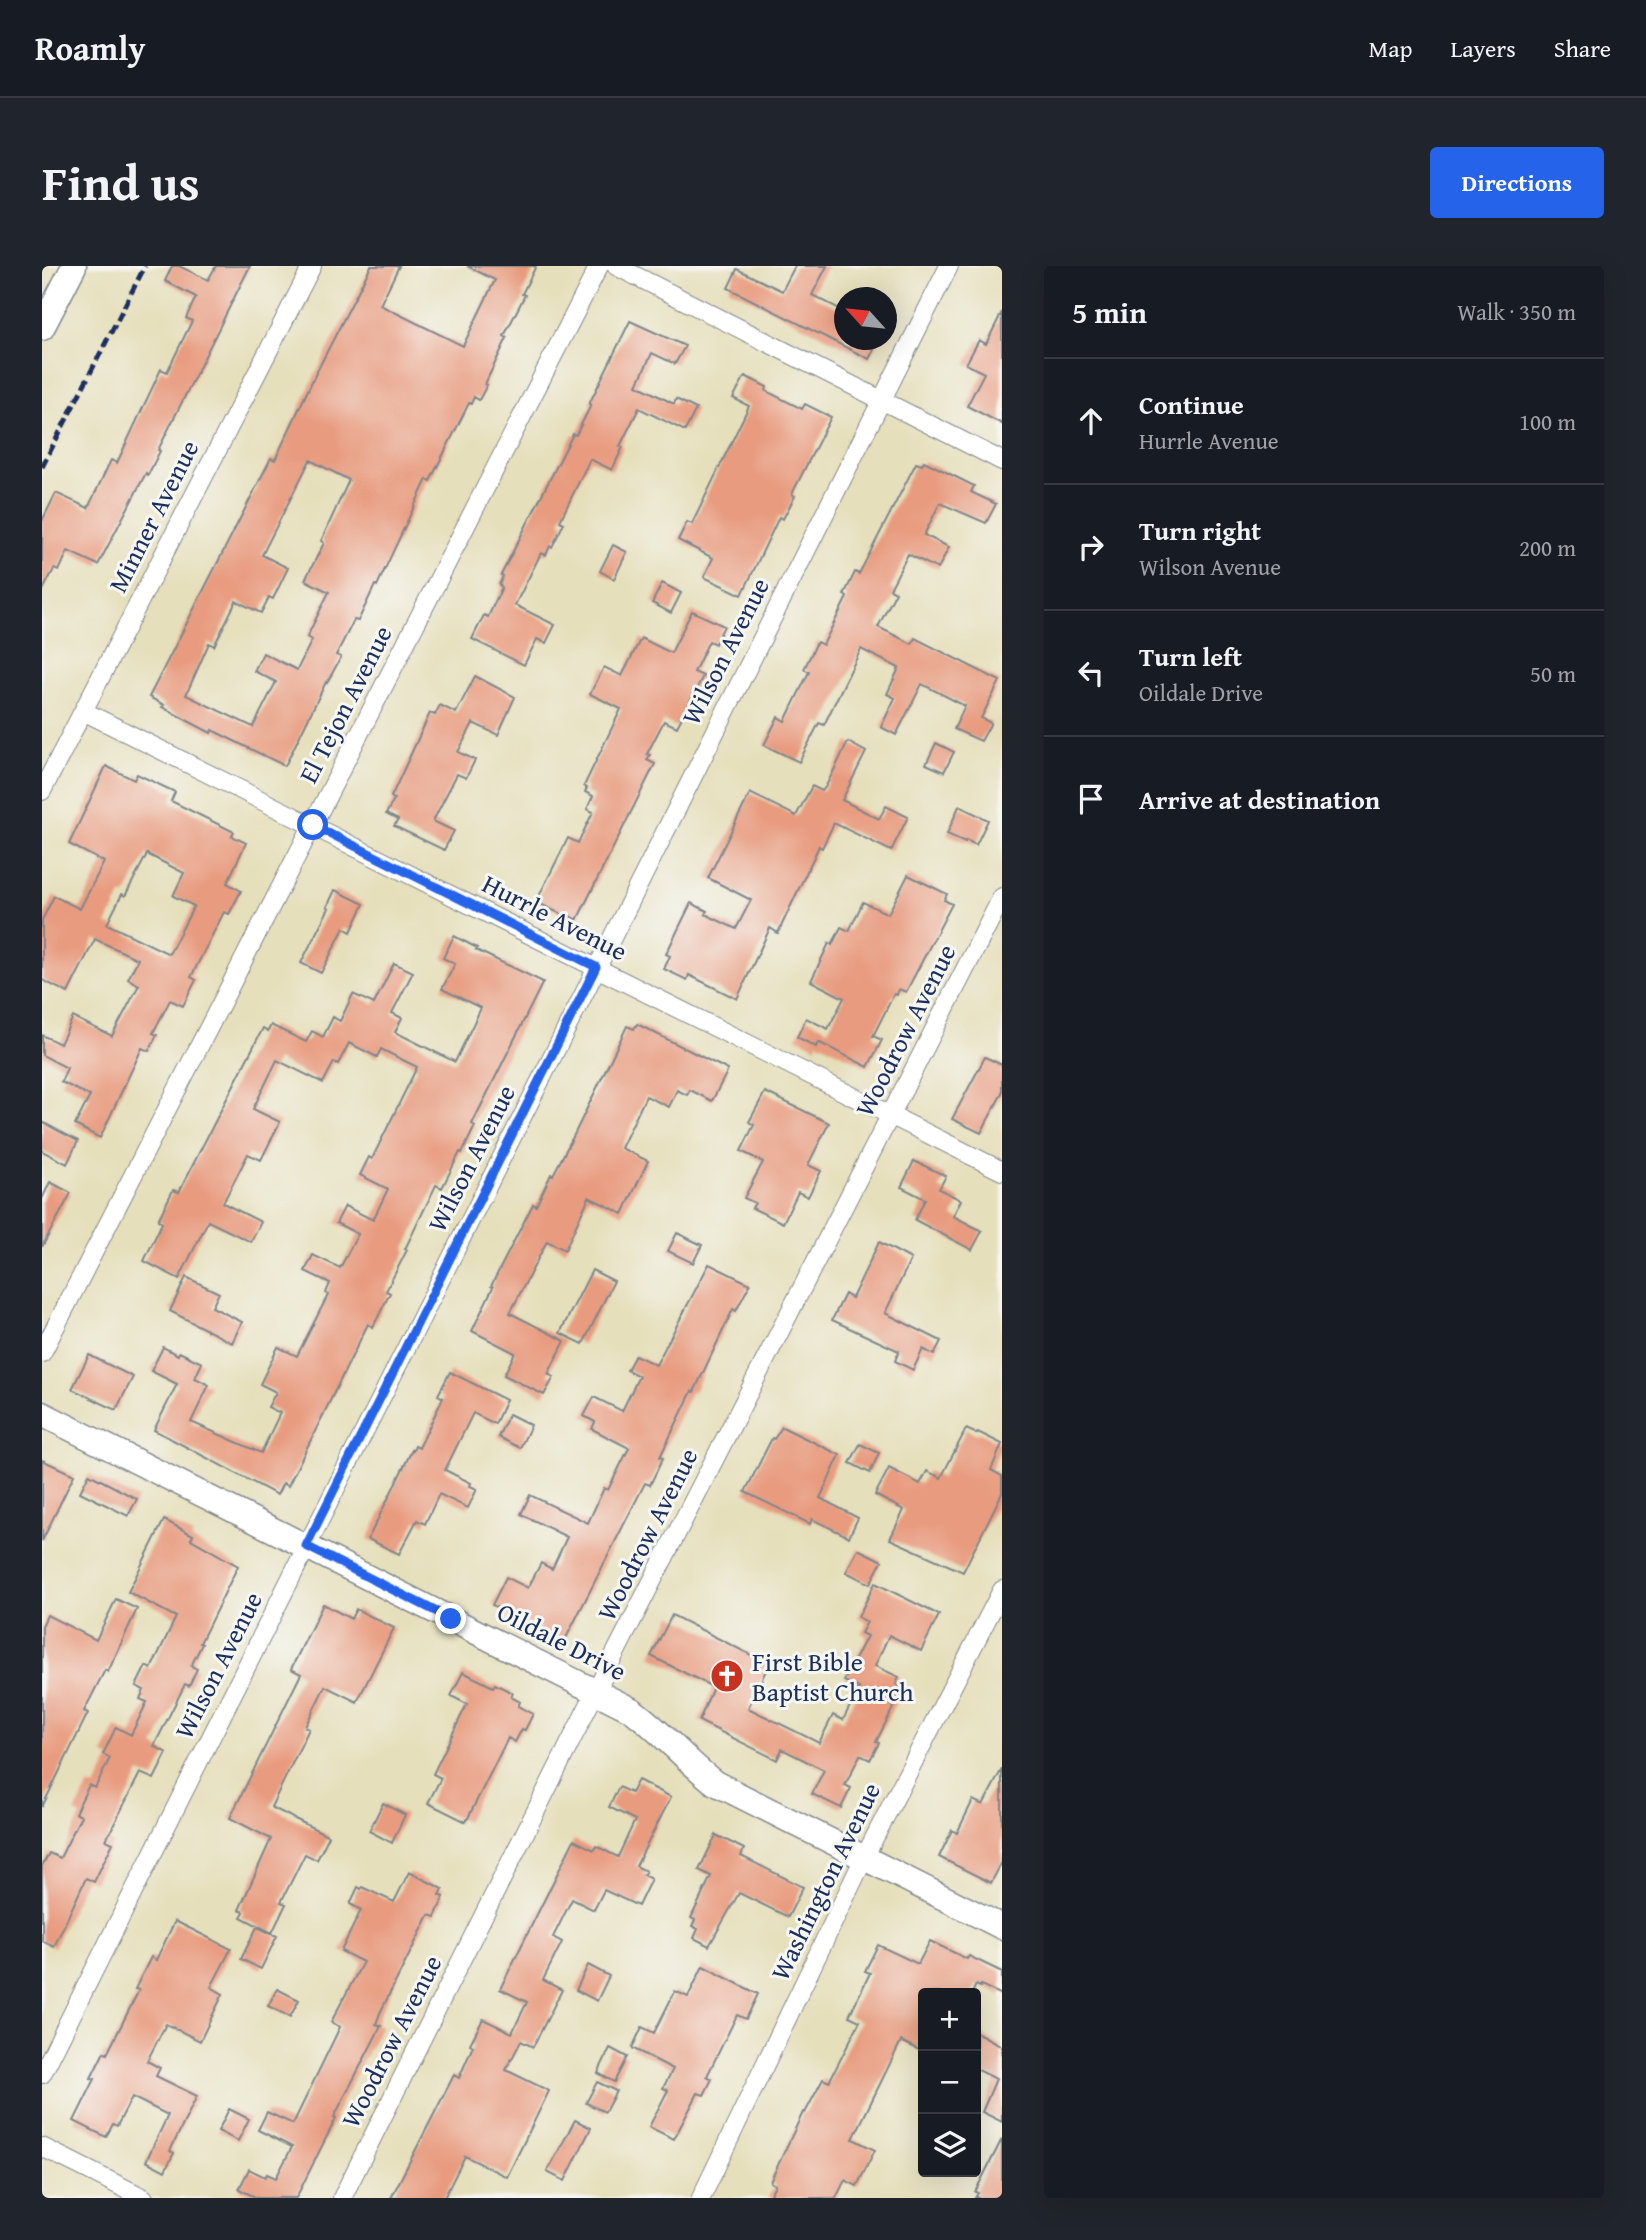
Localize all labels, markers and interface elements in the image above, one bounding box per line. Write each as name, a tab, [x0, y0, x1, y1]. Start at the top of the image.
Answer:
text: Roamly	[35, 24, 145, 72]
text: Map	[1369, 31, 1412, 66]
text: Layers	[1450, 31, 1516, 66]
text: Share	[1554, 31, 1611, 66]
text: Find us	[42, 146, 200, 218]
button: Directions	[1430, 147, 1604, 218]
north arrow	[834, 287, 897, 350]
text: 5 min	[1072, 290, 1147, 334]
text: Walk · 350 m	[1457, 295, 1576, 328]
text: Continue	[1139, 385, 1244, 424]
icon: ahead	[1072, 402, 1110, 440]
text: 100 m	[1519, 405, 1576, 438]
text: Hurrle Avenue	[1139, 424, 1279, 457]
street label: Minner Avenue	[98, 433, 208, 599]
text: Turn right	[1139, 511, 1261, 550]
icon: right	[1072, 528, 1110, 566]
text: 200 m	[1519, 531, 1576, 564]
text: Wilson Avenue	[1139, 550, 1281, 583]
street label: Wilson Avenue	[671, 571, 779, 731]
street label: El Tejon Avenue	[288, 618, 402, 790]
text: Turn left	[1139, 637, 1242, 676]
icon: left	[1072, 654, 1110, 692]
text: 50 m	[1530, 657, 1576, 690]
text: Oildale Drive	[1139, 676, 1263, 709]
icon: arrive	[1072, 780, 1110, 818]
text: Arrive at destination	[1139, 780, 1380, 819]
route start	[297, 809, 328, 840]
street label: Hurrle Avenue	[476, 864, 634, 970]
street label: Woodrow Avenue	[845, 937, 965, 1123]
street label: Wilson Avenue	[417, 1078, 525, 1238]
street label: Woodrow Avenue	[587, 1441, 707, 1627]
street label: Wilson Avenue	[164, 1585, 272, 1745]
street label: Oildale Drive	[491, 1592, 633, 1690]
route end	[435, 1603, 466, 1634]
place label: First Bible Baptist Church	[752, 1642, 914, 1711]
church icon: First Bible Baptist Church	[708, 1657, 746, 1695]
street label: Washington Avenue	[760, 1775, 890, 1987]
street label: Woodrow Avenue	[331, 1948, 451, 2134]
map controls	[918, 1988, 981, 2177]
button: +	[918, 1988, 981, 2051]
button: −	[918, 2051, 981, 2114]
button: layers	[918, 2114, 981, 2177]

